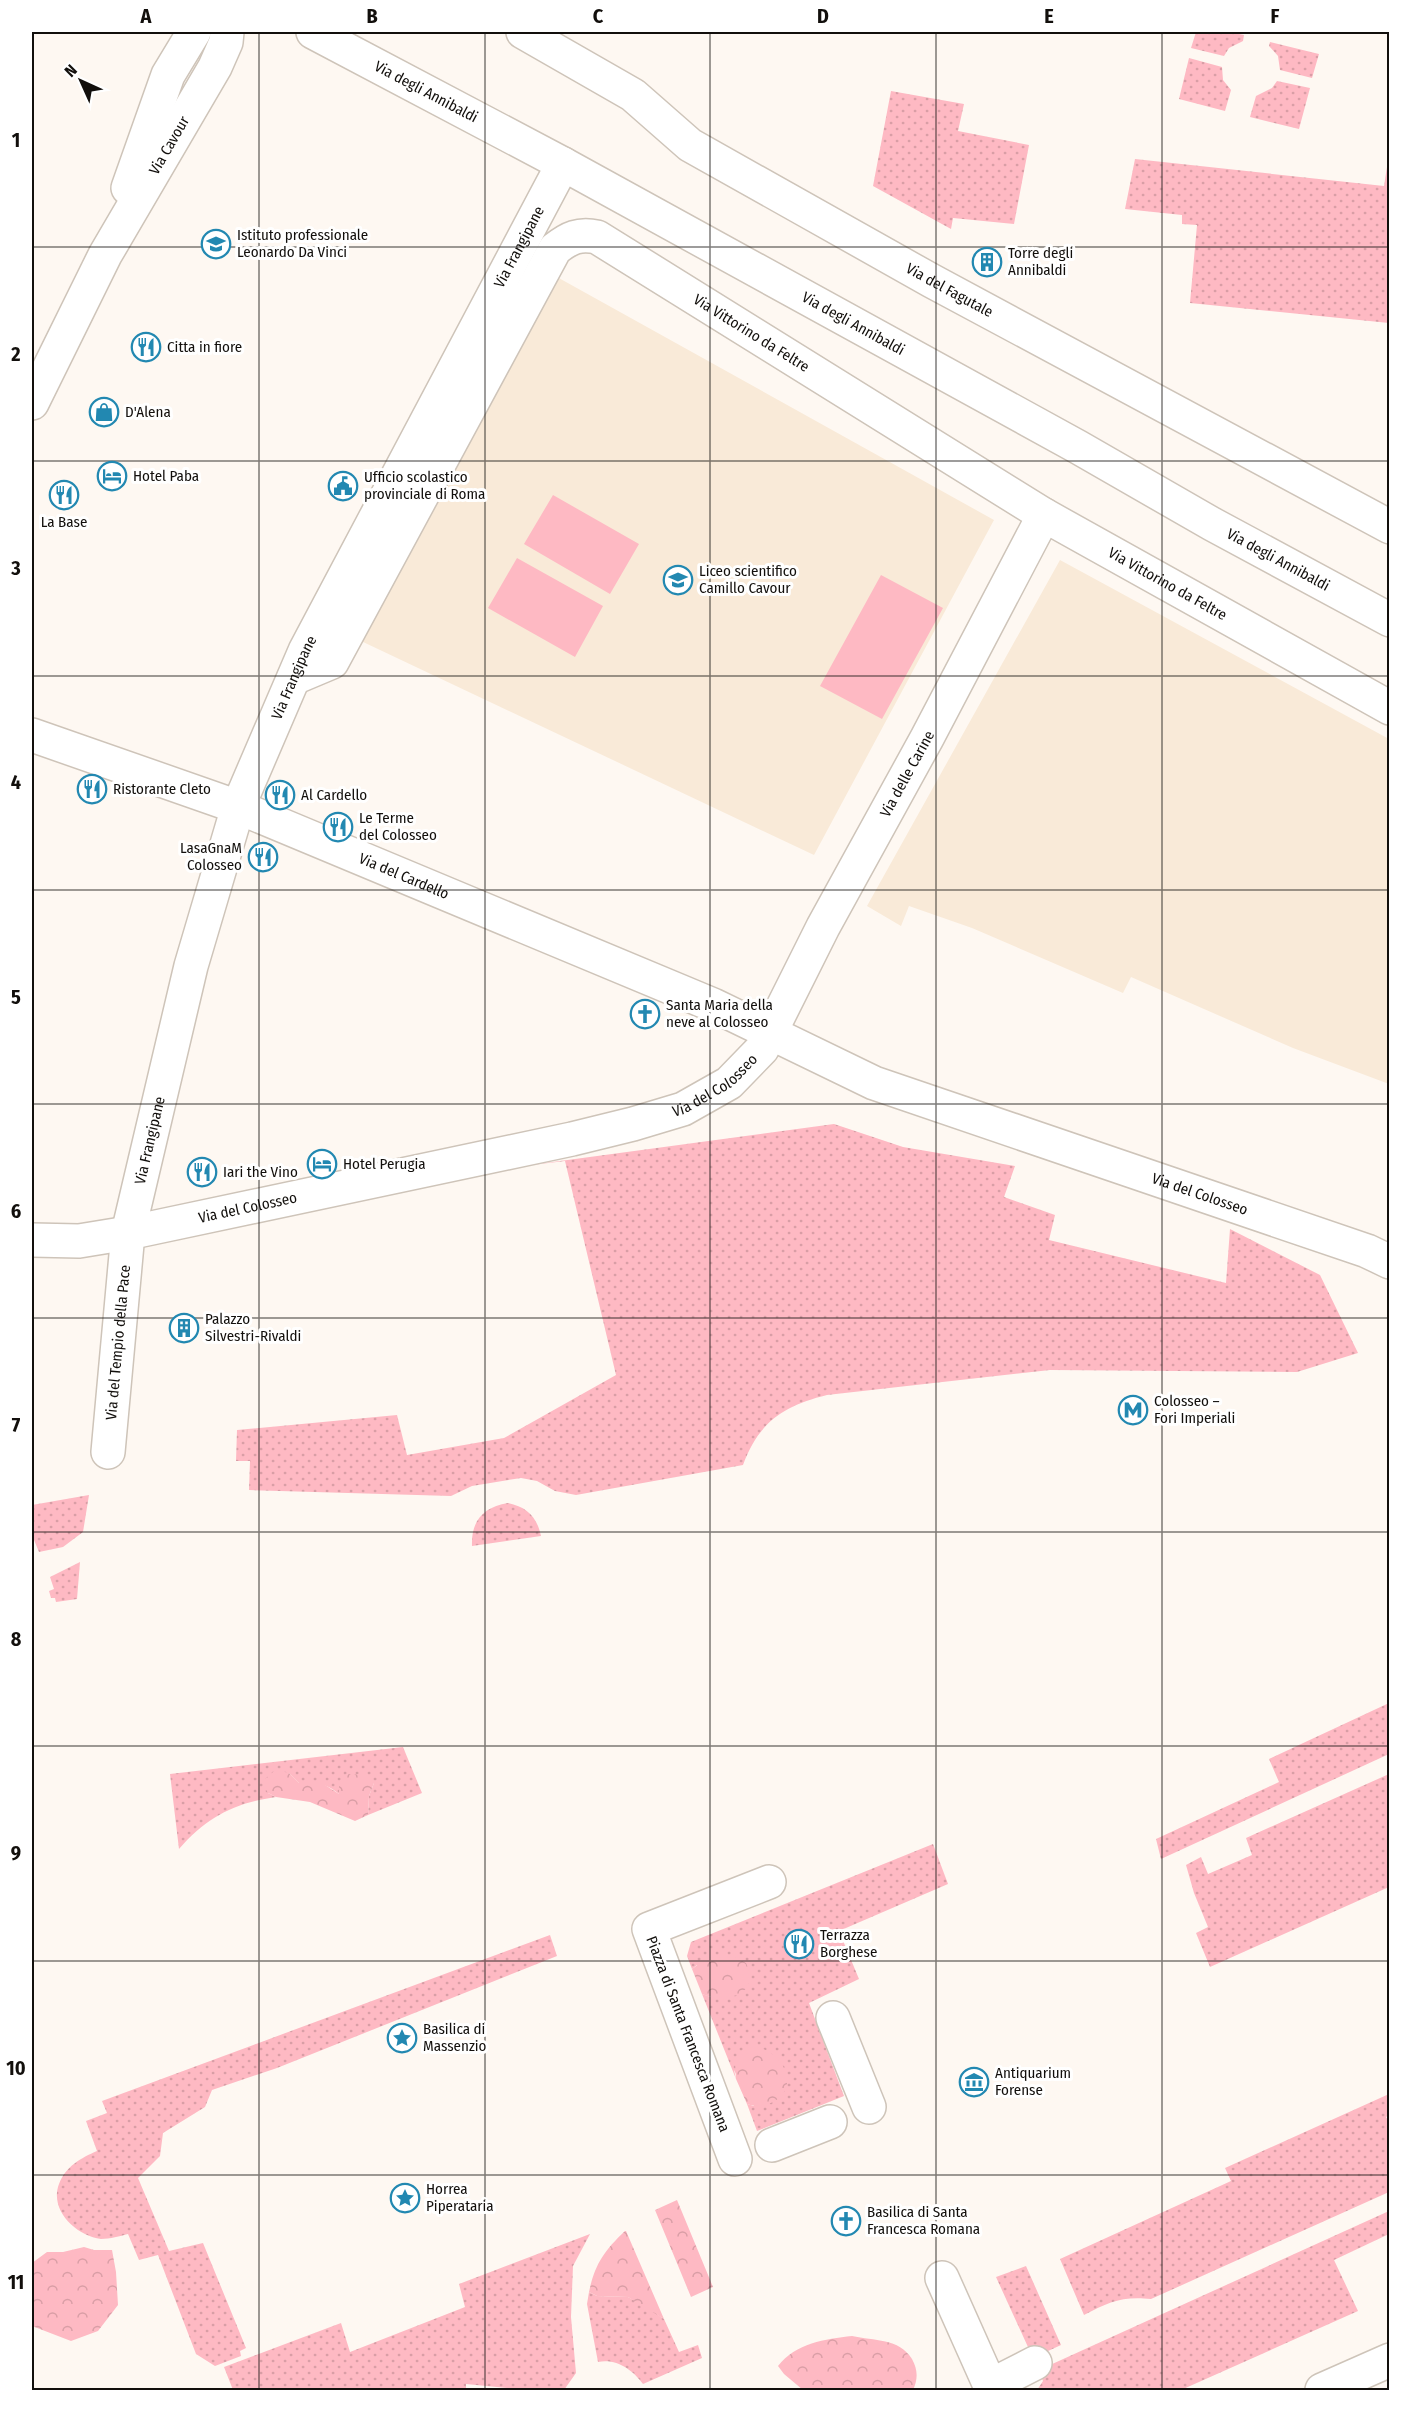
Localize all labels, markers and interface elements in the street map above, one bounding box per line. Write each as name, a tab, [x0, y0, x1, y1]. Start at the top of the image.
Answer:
text: A	[140, 4, 153, 28]
text: B	[366, 4, 378, 28]
text: C	[593, 4, 604, 28]
text: D	[817, 4, 829, 28]
text: E	[1044, 4, 1054, 28]
text: F	[1271, 4, 1280, 28]
north arrow	[51, 51, 111, 111]
street label: Via degli Annibaldi	[371, 57, 481, 126]
text: N	[61, 61, 81, 81]
street label: Via Cavour	[145, 112, 194, 178]
text: 1	[12, 128, 20, 152]
street label: Via Frangipane	[490, 203, 548, 291]
place label: Istituto professionale Leonardo Da Vinci	[237, 226, 368, 261]
school or university icon: Istituto professionale Leonardo Da Vinci	[200, 228, 232, 260]
place label: Torre degli Annibaldi	[1008, 244, 1073, 279]
building icon: Torre degli Annibaldi	[971, 246, 1003, 278]
street label: Via del Fagutale	[903, 259, 996, 321]
street label: Via degli Annibaldi	[799, 288, 908, 359]
street label: Via Vittorino da Feltre	[690, 290, 813, 376]
restaurant icon: Citta in fiore	[130, 331, 162, 363]
place label: Citta in fiore	[167, 338, 242, 356]
text: 2	[10, 342, 21, 366]
shop icon: D'Alena	[88, 396, 120, 428]
place label: D'Alena	[125, 403, 171, 421]
hotel icon: Hotel Paba	[96, 460, 128, 492]
place label: Hotel Paba	[133, 467, 199, 485]
place label: Ufficio scolastico provinciale di Roma	[364, 468, 485, 503]
public building icon: Ufficio scolastico provinciale di Roma	[327, 470, 359, 502]
restaurant icon: La Base	[48, 479, 80, 511]
place label: La Base	[41, 513, 87, 531]
street label: Via degli Annibaldi	[1223, 525, 1333, 595]
street label: Via Vittorino da Feltre	[1105, 544, 1230, 624]
text: 3	[10, 556, 21, 580]
place label: Liceo scientifico Camillo Cavour	[699, 562, 797, 597]
school or university icon: Liceo scientifico Camillo Cavour	[662, 564, 694, 596]
street label: Via Frangipane	[268, 633, 320, 722]
street label: Via delle Carine	[876, 728, 938, 820]
text: 4	[11, 770, 21, 794]
restaurant icon: Ristorante Cleto	[76, 773, 108, 805]
restaurant icon: Al Cardello	[264, 779, 296, 811]
place label: Ristorante Cleto	[113, 780, 211, 798]
place label: Al Cardello	[301, 786, 367, 804]
place label: Le Terme del Colosseo	[359, 809, 437, 844]
restaurant icon: Le Terme del Colosseo	[322, 811, 354, 843]
place label: LasaGnaM Colosseo	[180, 839, 242, 874]
restaurant icon: LasaGnaM Colosseo	[247, 841, 279, 873]
street label: Via del Cardello	[356, 849, 452, 903]
text: 5	[11, 985, 21, 1009]
place label: Santa Maria della neve al Colosseo	[666, 996, 773, 1031]
church icon: Santa Maria della neve al Colosseo	[629, 998, 661, 1030]
street label: Via del Colosseo	[670, 1050, 761, 1121]
street label: Via Frangipane	[131, 1095, 169, 1186]
hotel icon: Hotel Perugia	[306, 1148, 338, 1180]
place label: Hotel Perugia	[343, 1155, 426, 1173]
restaurant icon: Iari the Vino	[186, 1156, 218, 1188]
place label: Iari the Vino	[223, 1163, 298, 1181]
street label: Via del Colosseo	[1150, 1169, 1250, 1219]
street label: Via del Colosseo	[197, 1188, 299, 1227]
text: 6	[11, 1199, 21, 1223]
street label: Via del Tempio della Pace	[102, 1264, 134, 1421]
place label: Palazzo Silvestri-Rivaldi	[205, 1310, 301, 1345]
building icon: Palazzo Silvestri-Rivaldi	[168, 1312, 200, 1344]
place label: Colosseo – Fori Imperiali	[1154, 1392, 1235, 1427]
metro station icon: Colosseo – Fori Imperiali	[1117, 1394, 1149, 1426]
text: 7	[12, 1413, 21, 1437]
text: 8	[11, 1627, 22, 1651]
text: 9	[11, 1841, 21, 1865]
place label: Terrazza Borghese	[820, 1926, 877, 1961]
restaurant icon: Terrazza Borghese	[783, 1928, 815, 1960]
street label: Piazza di Santa Francesca Romana	[642, 1933, 734, 2135]
place label: Basilica di Massenzio	[423, 2020, 487, 2055]
place icon: Basilica di Massenzio	[386, 2022, 418, 2054]
text: 10	[6, 2056, 26, 2080]
place label: Antiquarium Forense	[995, 2064, 1071, 2099]
museum icon: Antiquarium Forense	[958, 2066, 990, 2098]
place label: Horrea Piperataria	[426, 2180, 494, 2215]
place icon: Horrea Piperataria	[389, 2182, 421, 2214]
place label: Basilica di Santa Francesca Romana	[867, 2203, 980, 2238]
church icon: Basilica di Santa Francesca Romana	[830, 2205, 862, 2237]
text: 11	[8, 2270, 24, 2294]

